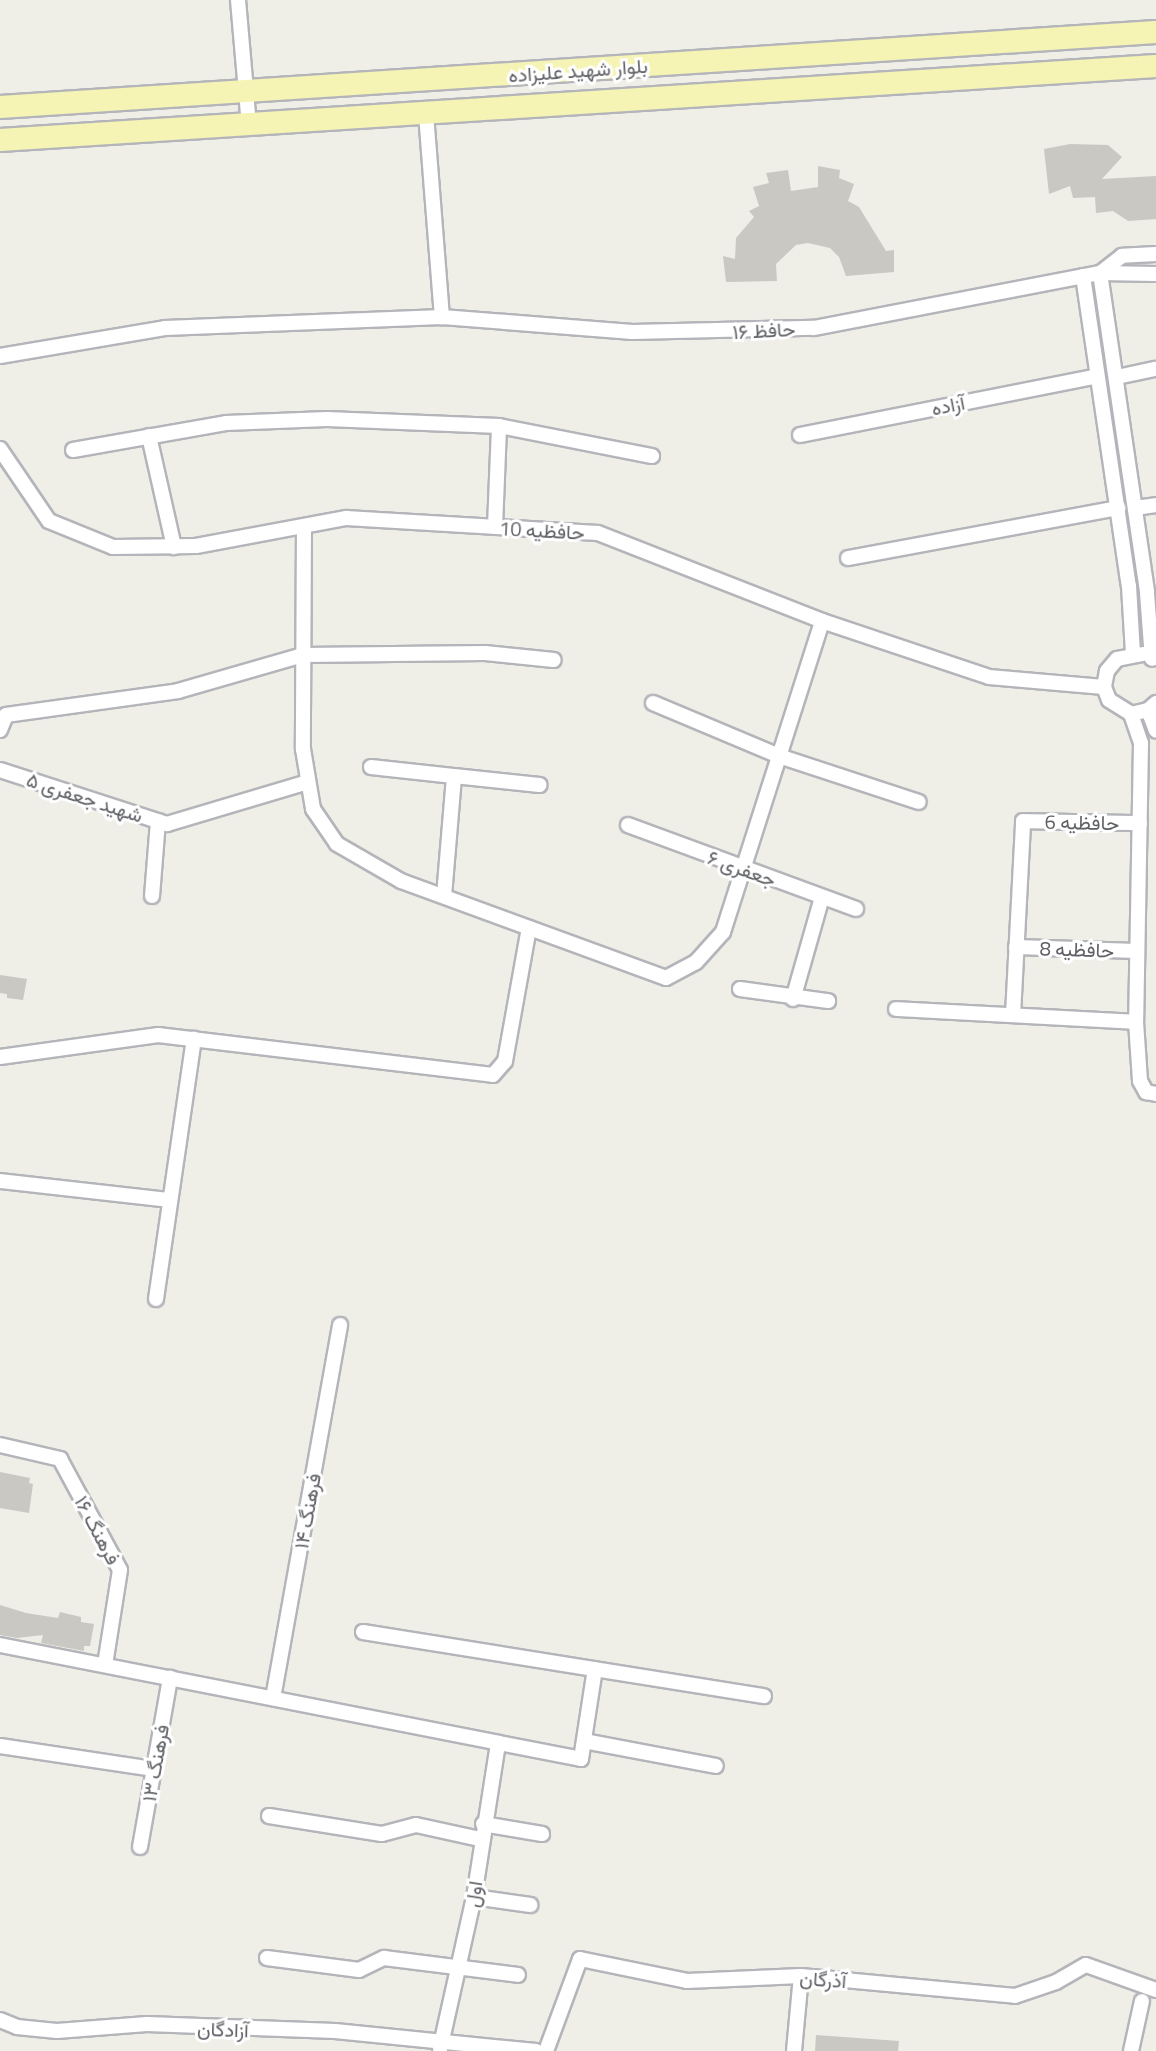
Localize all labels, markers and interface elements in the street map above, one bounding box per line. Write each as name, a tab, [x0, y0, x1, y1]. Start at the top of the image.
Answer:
street label: بلوار شهید علیزاده	[507, 53, 649, 87]
street label: حافظ ۱۶	[732, 316, 796, 344]
street label: آزاده	[929, 390, 967, 420]
street label: حافظیه 10	[499, 516, 585, 544]
street label: شهید جعفری ۵	[24, 767, 146, 827]
street label: حافظیه 6	[1045, 809, 1119, 835]
street label: جعفری ۶	[705, 845, 779, 891]
street label: حافظیه 8	[1039, 936, 1115, 962]
street label: فرهنگ ۱۴	[289, 1471, 325, 1551]
street label: فرهنگ ۱۶	[70, 1491, 126, 1569]
street label: فرهنگ ۱۳	[136, 1722, 174, 1804]
street label: اول	[459, 1879, 487, 1909]
street label: آذرگان	[799, 1965, 847, 1993]
street label: آزادگان	[197, 2016, 249, 2042]

